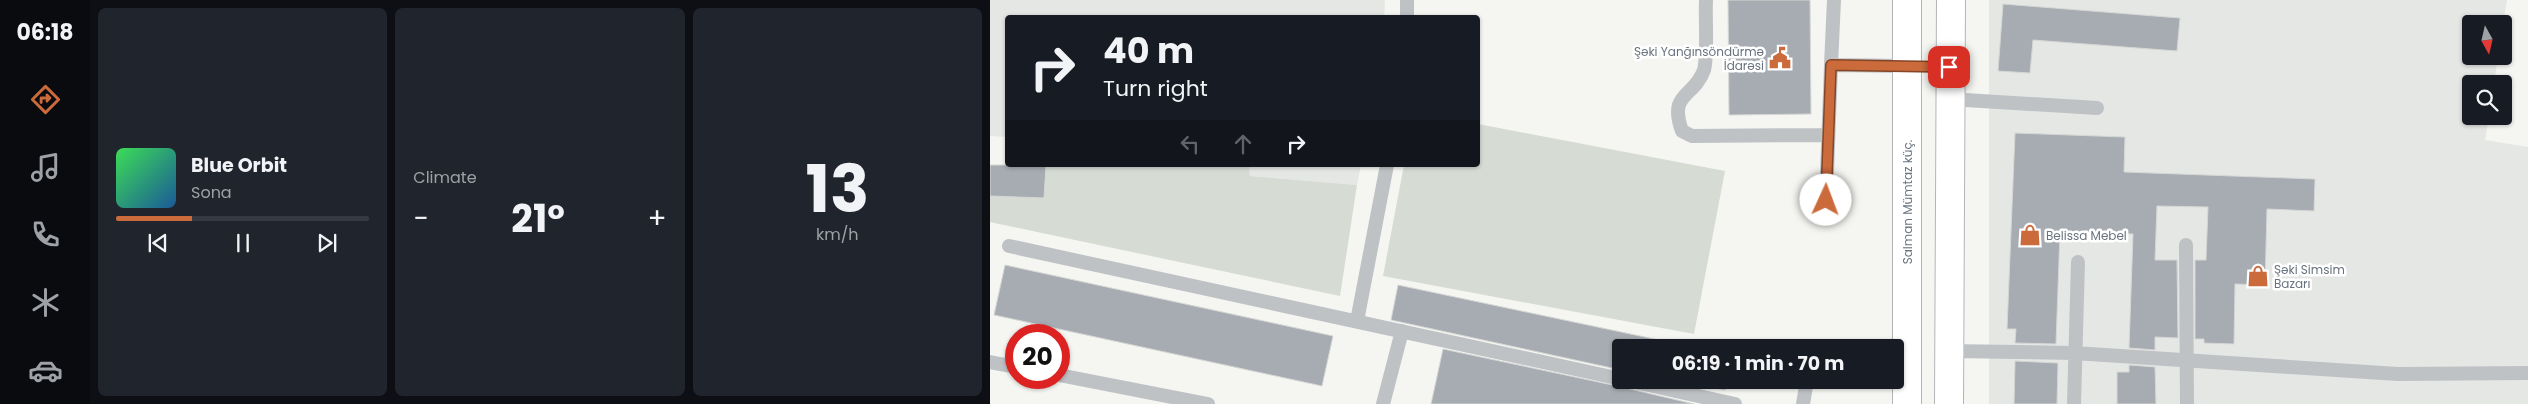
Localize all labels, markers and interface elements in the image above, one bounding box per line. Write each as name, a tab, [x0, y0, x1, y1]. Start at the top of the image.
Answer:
north arrow	[2462, 15, 2512, 65]
map controls	[2462, 15, 2512, 125]
text: 06:18	[16, 17, 74, 48]
text: 40 m	[1103, 26, 1194, 75]
icon: right	[1020, 35, 1085, 100]
place label: Şəki Yanğınsöndürmə İdarəsi	[1634, 43, 1764, 74]
public building icon: Şəki Yanğınsöndürmə İdarəsi	[1767, 45, 1793, 71]
pin	[1928, 46, 1970, 88]
icon: arrive	[1935, 53, 1963, 81]
text: Turn right	[1103, 73, 1208, 104]
button: search	[2462, 75, 2512, 125]
icon: directions	[28, 82, 63, 117]
icon: left	[1176, 130, 1204, 158]
icon: ahead	[1229, 130, 1257, 158]
icon: right	[1282, 130, 1310, 158]
street label: Salman Mümtaz küç.	[1899, 140, 1916, 264]
text: 13	[805, 144, 869, 235]
icon: music	[28, 150, 63, 185]
text: Blue Orbit	[191, 152, 287, 179]
text: Climate	[413, 166, 477, 189]
position arrow	[1799, 173, 1851, 225]
text: Sona	[191, 181, 232, 204]
text: 21°	[511, 192, 565, 245]
text: −	[413, 199, 429, 238]
text: +	[648, 199, 667, 238]
icon: phone	[28, 217, 63, 252]
shop icon: Belissa Mebel	[2017, 222, 2043, 248]
text: km/h	[816, 223, 859, 246]
place label: Belissa Mebel	[2046, 227, 2127, 244]
icon: previous	[144, 229, 172, 257]
icon: pause	[229, 229, 257, 257]
icon: next	[313, 229, 341, 257]
place label: Şəki Simsim Bazarı	[2274, 261, 2345, 292]
shop icon: Şəki Simsim Bazarı	[2245, 263, 2271, 289]
icon: climate	[28, 285, 63, 320]
speed limit sign: 20	[1005, 324, 1070, 389]
text: 06:19 · 1 min · 70 m	[1672, 350, 1844, 377]
icon: car	[28, 353, 63, 388]

